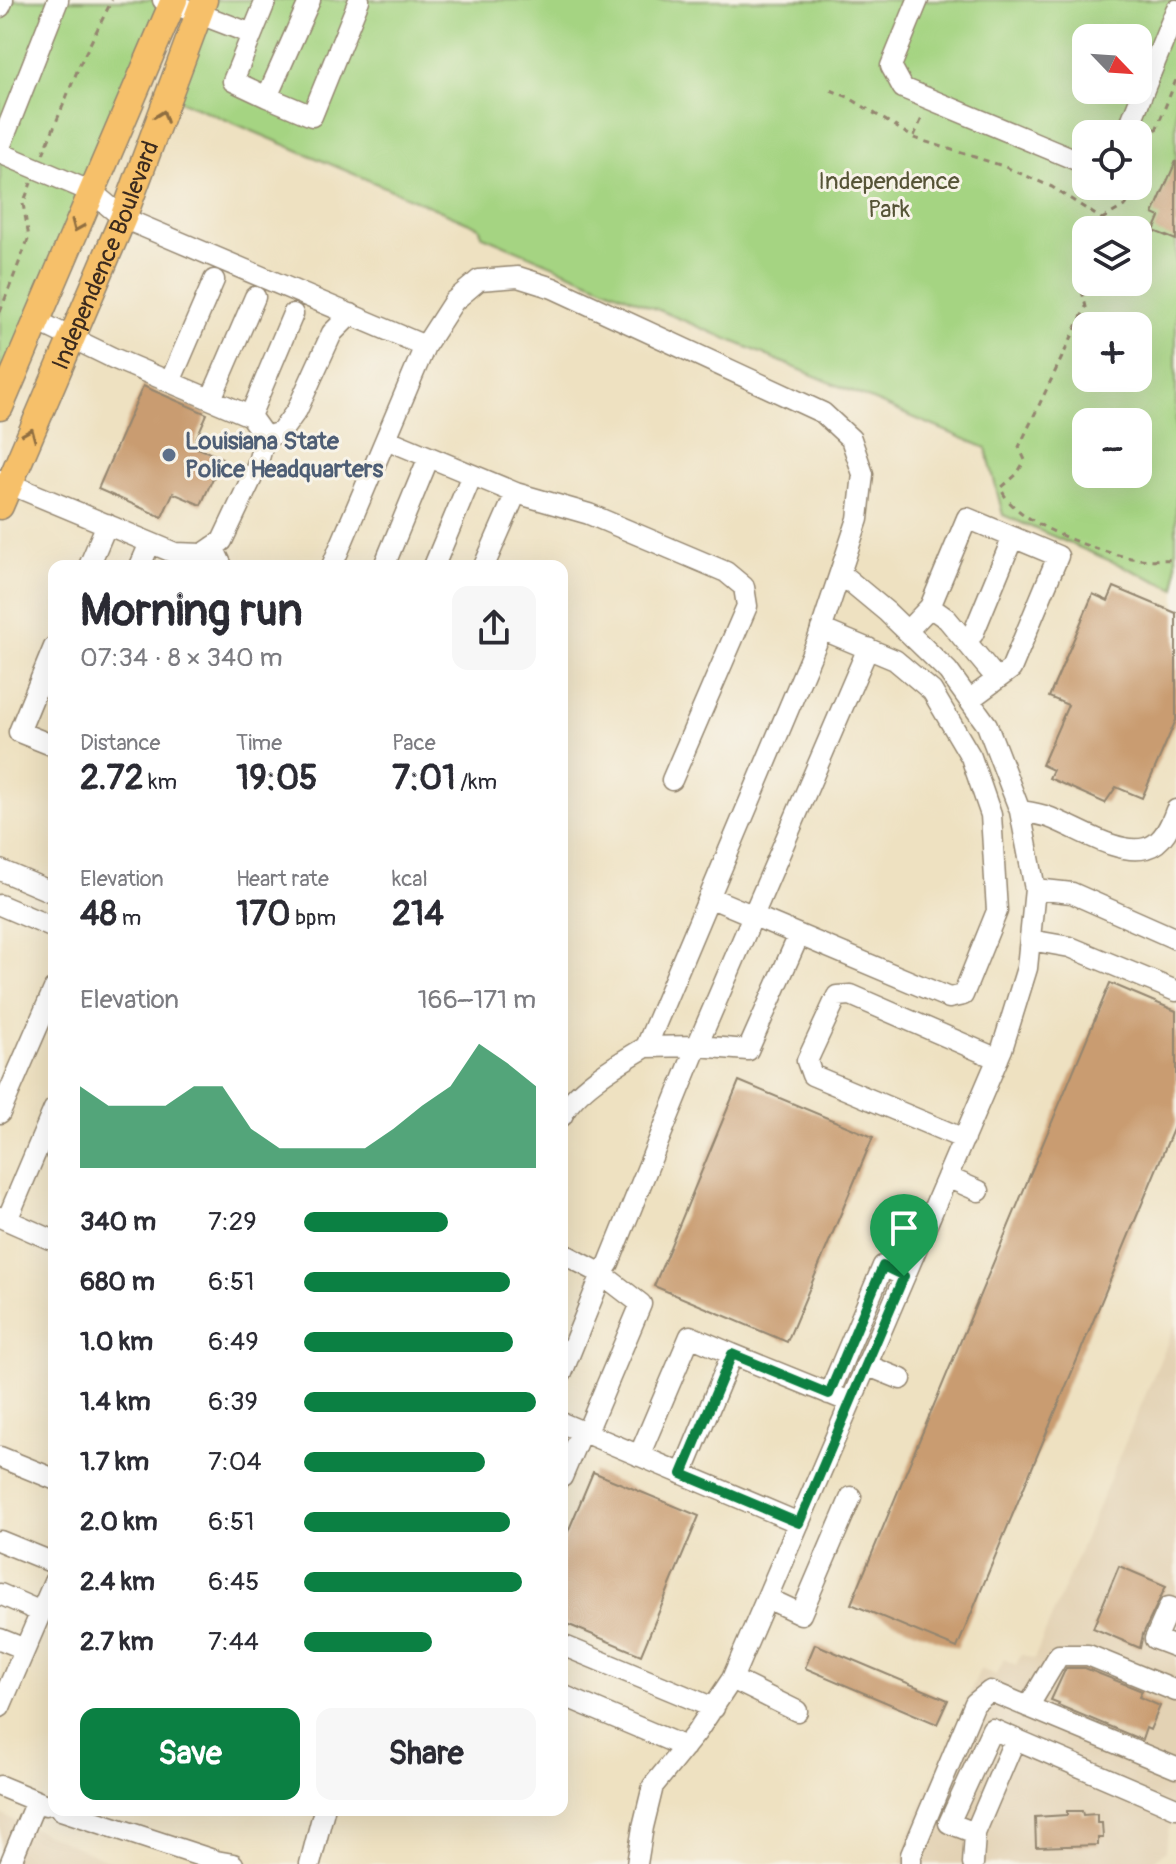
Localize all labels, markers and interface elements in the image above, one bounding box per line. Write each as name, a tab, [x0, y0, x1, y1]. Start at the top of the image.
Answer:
north arrow	[1072, 24, 1152, 104]
map controls	[1072, 24, 1152, 488]
one-way arrow	[152, 110, 168, 124]
button: locate	[1072, 120, 1152, 200]
street label: Independence Boulevard	[45, 137, 165, 374]
park label: Independence Park	[818, 167, 960, 224]
button: layers	[1072, 216, 1152, 296]
one-way arrow	[71, 218, 87, 232]
button: +	[1072, 312, 1152, 392]
button: −	[1072, 408, 1152, 488]
place label: Louisiana State Police Headquarters	[185, 427, 383, 484]
one-way arrow	[21, 428, 37, 443]
marker: Louisiana State Police Headquarters	[160, 446, 178, 464]
text: Morning run	[80, 584, 303, 639]
button: share	[452, 586, 536, 670]
text: 07:34 · 8 × 340 m	[80, 642, 283, 674]
text: Distance	[80, 729, 160, 757]
text: Time	[236, 729, 282, 757]
text: Pace	[392, 729, 436, 757]
text: 2.72	[80, 757, 143, 800]
text: 19:05	[236, 757, 318, 800]
text: 7:01	[392, 757, 456, 800]
text: km	[143, 768, 177, 796]
text: /km	[456, 768, 497, 796]
text: Elevation	[80, 865, 164, 893]
text: Heart rate	[236, 865, 329, 893]
text: kcal	[392, 865, 428, 893]
text: 48	[80, 893, 117, 936]
text: 170	[236, 893, 291, 936]
text: 214	[392, 893, 444, 936]
text: m	[117, 904, 141, 932]
text: bpm	[291, 904, 336, 932]
text: Elevation	[80, 984, 179, 1016]
text: 166–171 m	[417, 984, 536, 1016]
pin	[870, 1194, 938, 1276]
text: 340 m	[80, 1206, 156, 1238]
text: 7:29	[208, 1206, 257, 1238]
icon: arrive	[882, 1206, 926, 1250]
text: 680 m	[80, 1266, 155, 1298]
text: 6:51	[208, 1266, 254, 1298]
text: 1.0 km	[80, 1326, 153, 1358]
text: 6:49	[208, 1326, 259, 1358]
text: 1.4 km	[80, 1386, 151, 1418]
text: 6:39	[208, 1386, 258, 1418]
text: 1.7 km	[80, 1446, 149, 1478]
text: 7:04	[208, 1446, 262, 1478]
text: 2.0 km	[80, 1506, 158, 1538]
text: 6:51	[208, 1506, 254, 1538]
text: 2.4 km	[80, 1566, 155, 1598]
text: 6:45	[208, 1566, 259, 1598]
text: 2.7 km	[80, 1626, 154, 1658]
text: 7:44	[208, 1626, 259, 1658]
button: Save	[80, 1708, 300, 1800]
button: Share	[316, 1708, 536, 1800]

